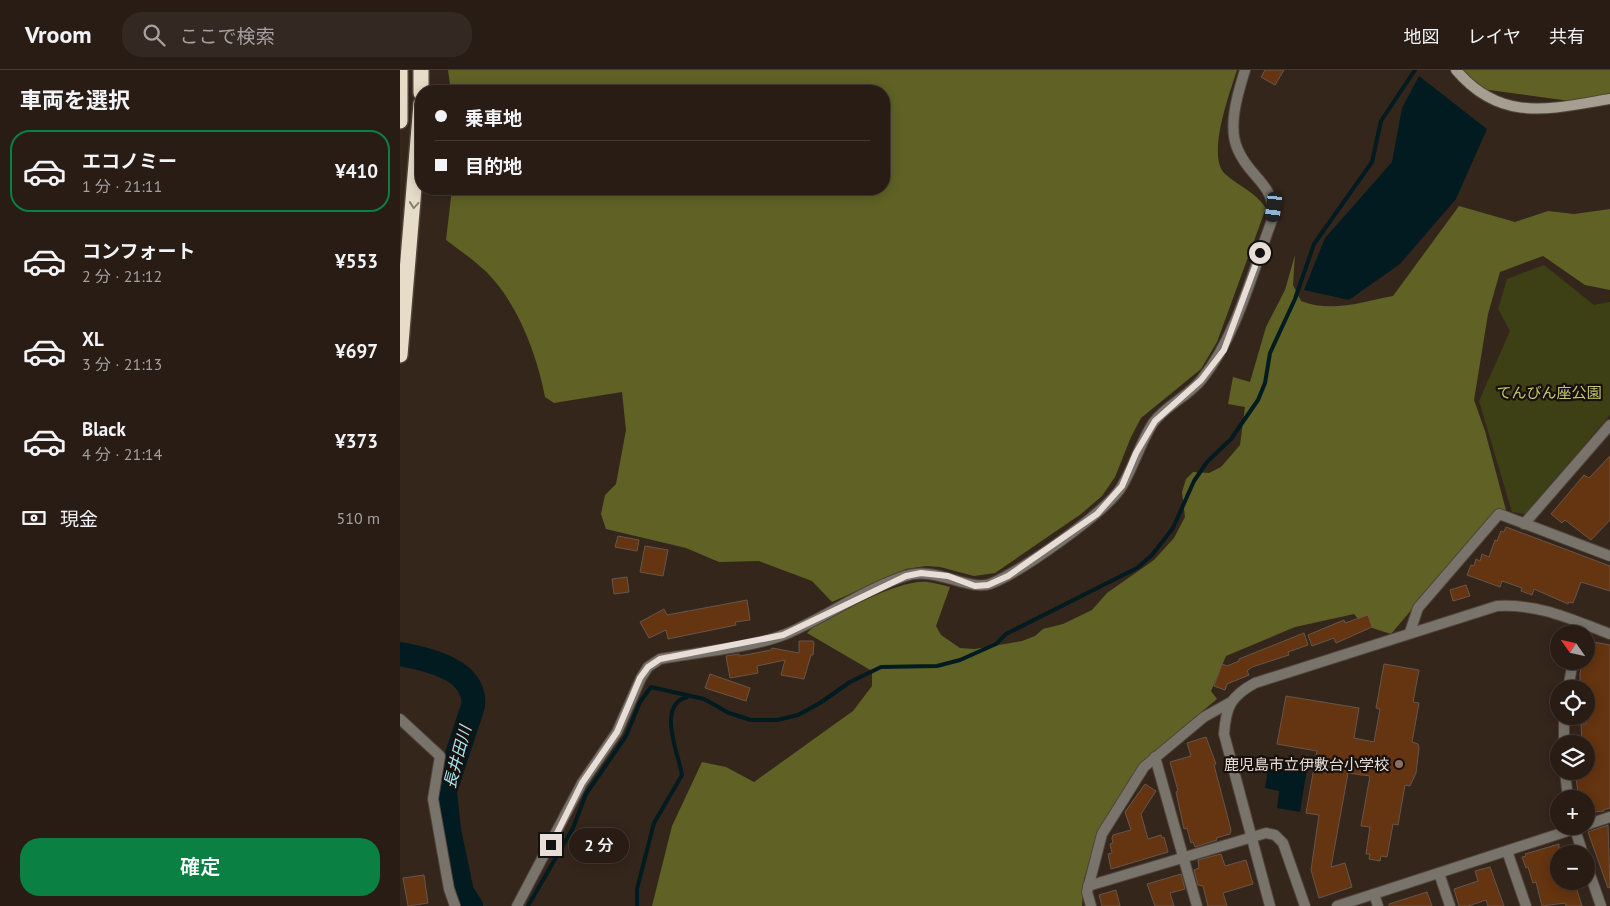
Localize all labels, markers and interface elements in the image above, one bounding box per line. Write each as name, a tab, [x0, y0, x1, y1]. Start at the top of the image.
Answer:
search box	[122, 12, 472, 57]
text: Vroom	[25, 19, 92, 50]
icon: search	[140, 21, 168, 49]
text: ここで検索	[180, 24, 275, 48]
text: 地図	[1404, 25, 1440, 48]
text: レイヤ	[1468, 25, 1521, 48]
text: 共有	[1549, 25, 1585, 48]
text: 車両を選択	[20, 86, 130, 114]
text: 乗車地	[465, 106, 522, 130]
icon: car	[22, 149, 67, 194]
text: エコノミー	[82, 149, 177, 173]
text: 目的地	[465, 154, 522, 178]
text: ¥410	[335, 159, 378, 183]
text: 1 分 · 21:11	[82, 176, 162, 196]
car	[1264, 191, 1283, 223]
one-way arrow	[409, 201, 420, 209]
icon: car	[22, 239, 67, 284]
text: コンフォート	[82, 239, 195, 263]
route start	[1249, 242, 1271, 264]
text: ¥553	[335, 249, 378, 273]
text: 2 分 · 21:12	[82, 266, 162, 286]
text: XL	[82, 327, 104, 351]
icon: car	[22, 329, 67, 374]
text: ¥697	[335, 339, 378, 363]
text: 3 分 · 21:13	[82, 354, 162, 374]
park label: てんびん座公園	[1496, 383, 1602, 402]
text: Black	[82, 417, 126, 441]
icon: car	[22, 419, 67, 464]
text: ¥373	[335, 429, 378, 453]
text: 4 分 · 21:14	[82, 444, 162, 464]
icon: cash	[20, 504, 48, 532]
text: 現金	[60, 507, 98, 531]
text: 510 m	[337, 508, 380, 528]
north arrow	[1550, 625, 1595, 670]
map controls	[1550, 625, 1595, 890]
button: locate	[1550, 680, 1595, 725]
water label: 長井田川	[439, 722, 475, 791]
button: layers	[1550, 735, 1595, 780]
place label: 鹿児島市立伊敷台小学校	[1224, 755, 1389, 774]
marker: 鹿児島市立伊敷台小学校	[1393, 758, 1405, 770]
button: +	[1550, 790, 1595, 835]
callout: 2 分	[568, 828, 628, 862]
route end	[540, 834, 562, 856]
text: 2 分	[584, 835, 614, 855]
button: 確定	[20, 838, 380, 896]
button: −	[1550, 845, 1595, 890]

